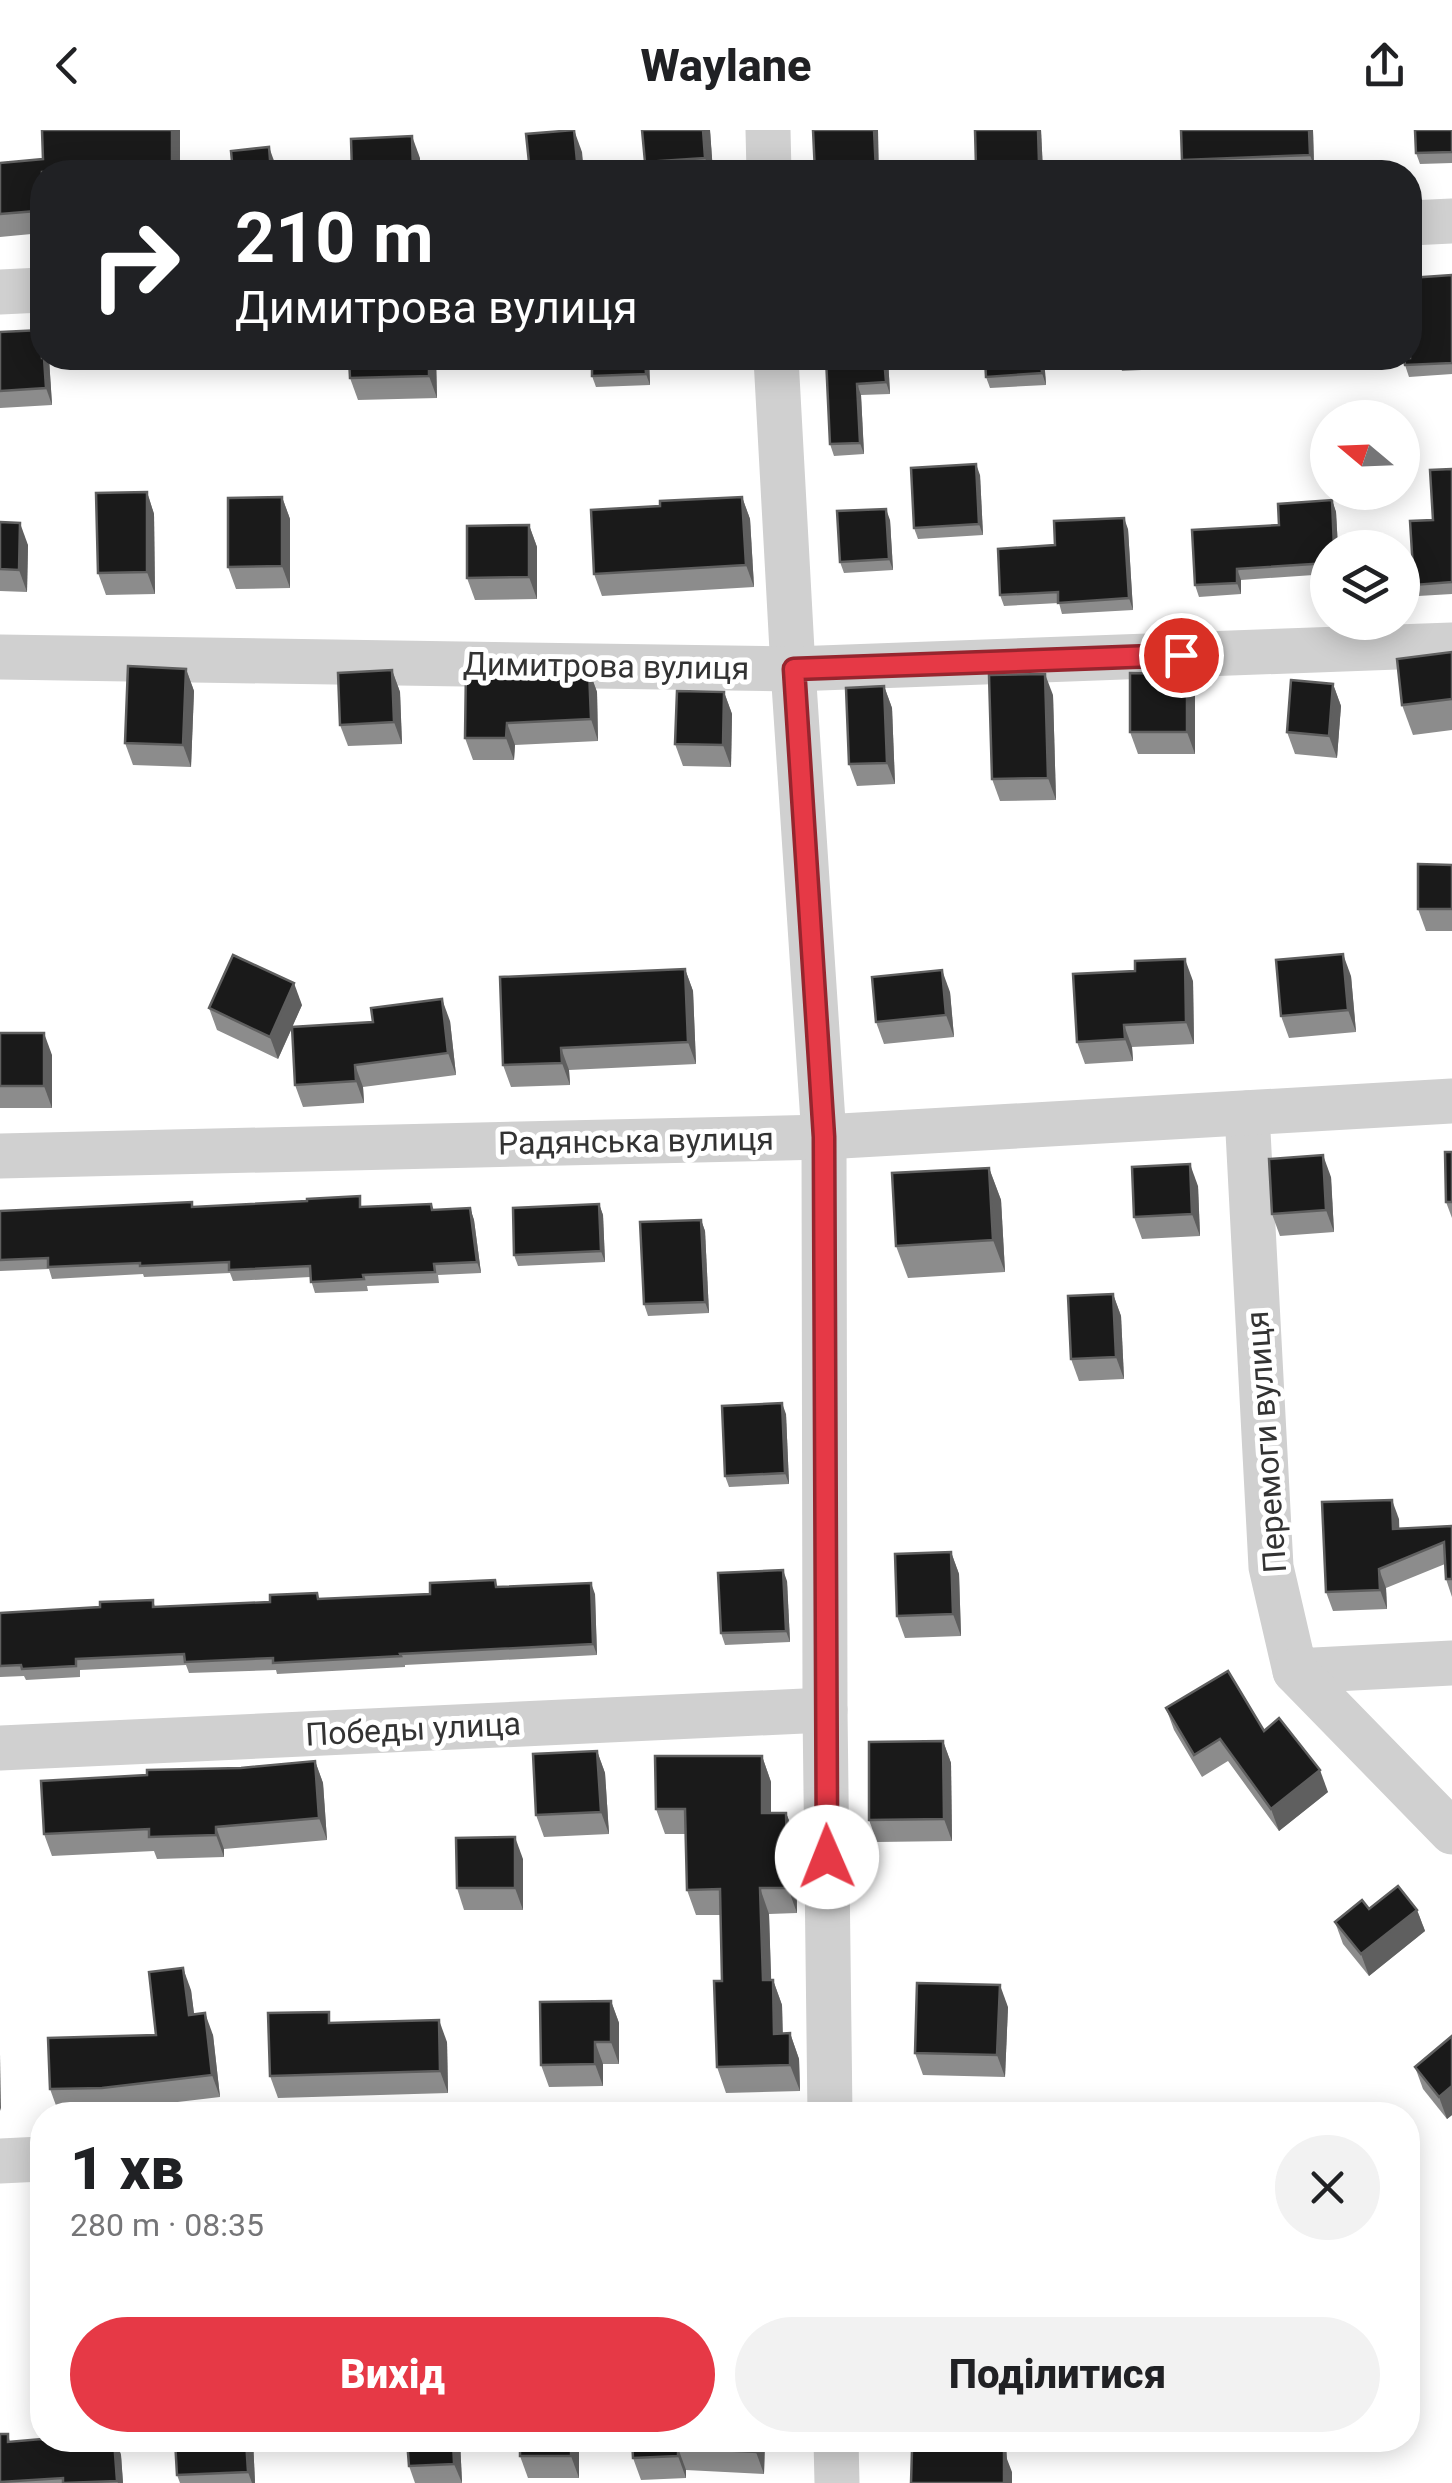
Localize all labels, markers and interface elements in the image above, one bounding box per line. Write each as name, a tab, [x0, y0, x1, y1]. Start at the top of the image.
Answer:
icon: back	[40, 38, 95, 93]
icon: share	[1357, 38, 1412, 93]
text: Waylane	[640, 39, 812, 92]
text: 210 m	[235, 197, 434, 279]
icon: right	[70, 200, 200, 330]
text: Димитрова вулиця	[235, 281, 638, 334]
north arrow	[1310, 400, 1420, 510]
map controls	[1310, 400, 1420, 640]
button: layers	[1310, 530, 1420, 640]
pin	[1139, 613, 1224, 698]
icon: arrive	[1154, 628, 1209, 683]
street label: Димитрова вулиця	[463, 645, 749, 687]
street label: Радянська вулиця	[498, 1120, 774, 1162]
street label: Перемоги вулиця	[1238, 1310, 1294, 1574]
street label: Победы улица	[304, 1704, 522, 1754]
position arrow	[775, 1805, 879, 1909]
text: 1 хв	[70, 2133, 184, 2204]
button: close	[1275, 2135, 1380, 2240]
text: 280 m · 08:35	[70, 2206, 264, 2244]
button: Вихід	[70, 2317, 715, 2432]
button: Поділитися	[735, 2317, 1380, 2432]

